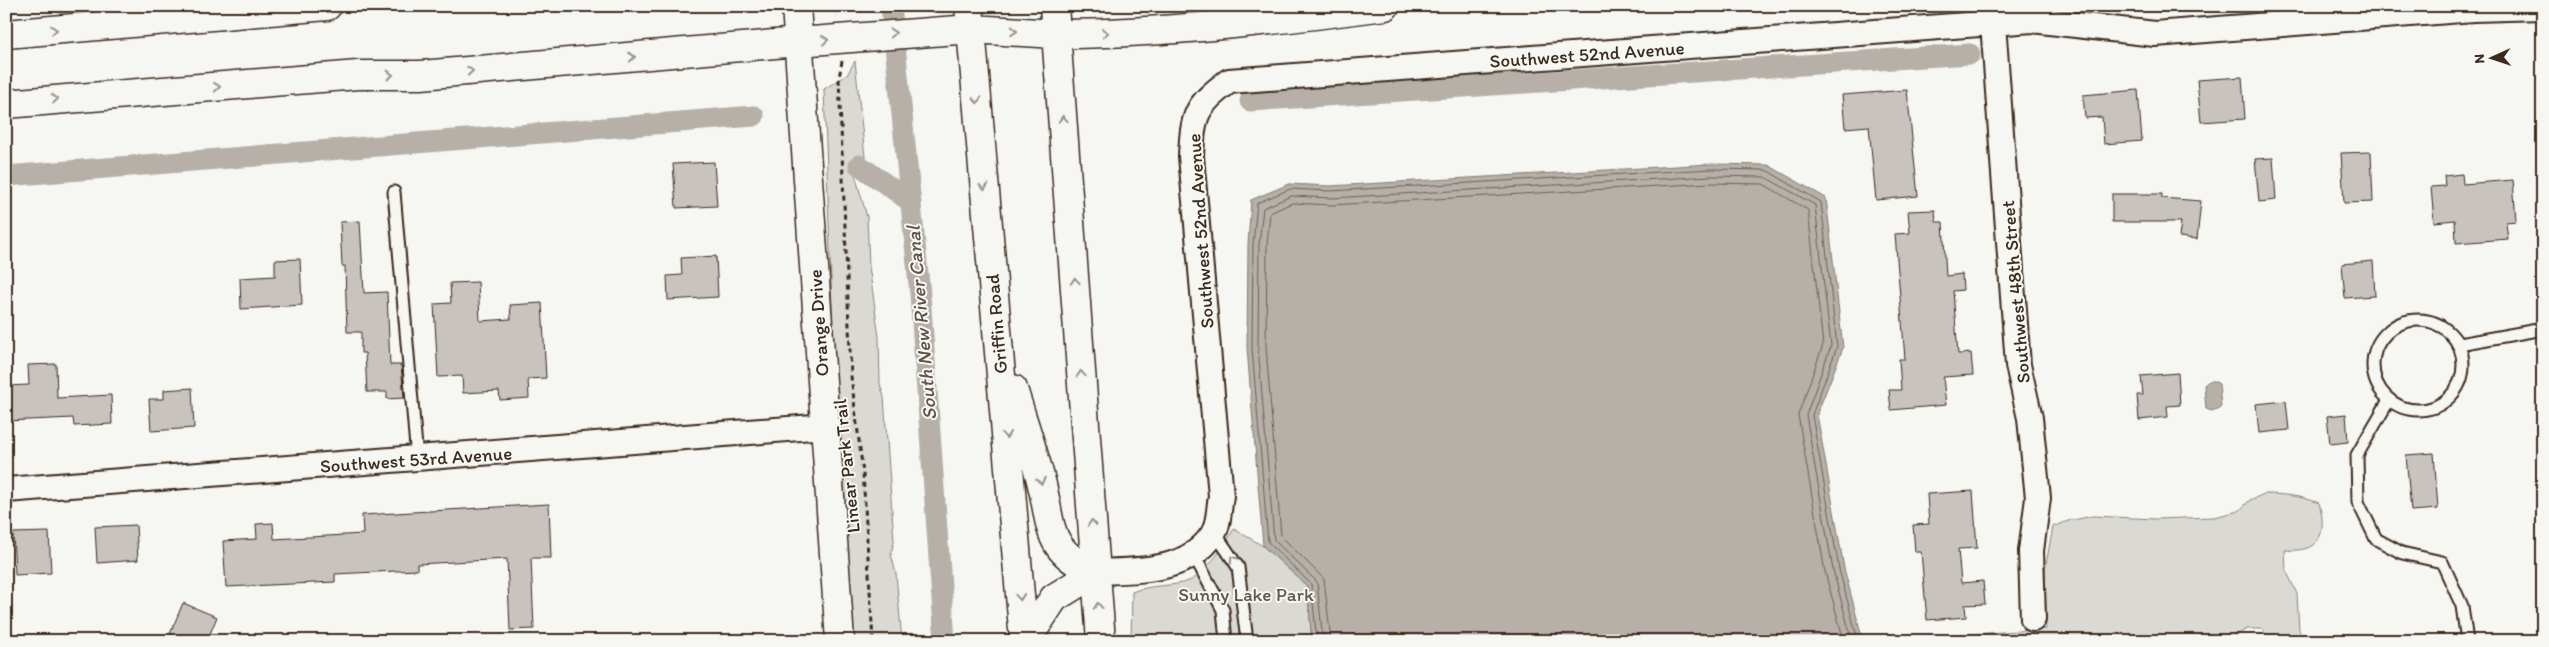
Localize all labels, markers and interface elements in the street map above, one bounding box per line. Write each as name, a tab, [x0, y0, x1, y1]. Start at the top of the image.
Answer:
one-way arrow	[50, 25, 58, 36]
one-way arrow	[1010, 26, 1018, 37]
one-way arrow	[889, 28, 897, 39]
one-way arrow	[1101, 28, 1109, 39]
north arrow	[2466, 32, 2516, 82]
one-way arrow	[821, 34, 829, 45]
street label: Southwest 52nd Avenue	[1489, 36, 1685, 73]
one-way arrow	[628, 51, 636, 62]
text: N	[2471, 53, 2488, 64]
one-way arrow	[466, 65, 474, 76]
one-way arrow	[386, 70, 394, 80]
one-way arrow	[213, 81, 221, 92]
one-way arrow	[51, 94, 59, 105]
one-way arrow	[971, 96, 982, 104]
one-way arrow	[1057, 115, 1068, 123]
street label: Southwest 52nd Avenue	[1182, 133, 1219, 329]
one-way arrow	[979, 183, 990, 191]
street label: Southwest 48th Street	[1996, 199, 2035, 384]
water label: South New River Canal	[900, 224, 941, 421]
street label: Orange Drive	[803, 269, 834, 377]
street label: Griffin Road	[981, 272, 1012, 375]
one-way arrow	[1069, 277, 1080, 285]
one-way arrow	[1076, 370, 1087, 378]
street label: Linear Park Trail	[828, 397, 865, 534]
one-way arrow	[1000, 431, 1011, 439]
street label: Southwest 53rd Avenue	[319, 441, 513, 478]
one-way arrow	[1035, 477, 1045, 486]
one-way arrow	[1087, 519, 1098, 527]
one-way arrow	[1230, 555, 1239, 565]
park label: Sunny Lake Park	[1178, 583, 1314, 606]
one-way arrow	[1014, 593, 1025, 601]
one-way arrow	[1093, 602, 1104, 610]

